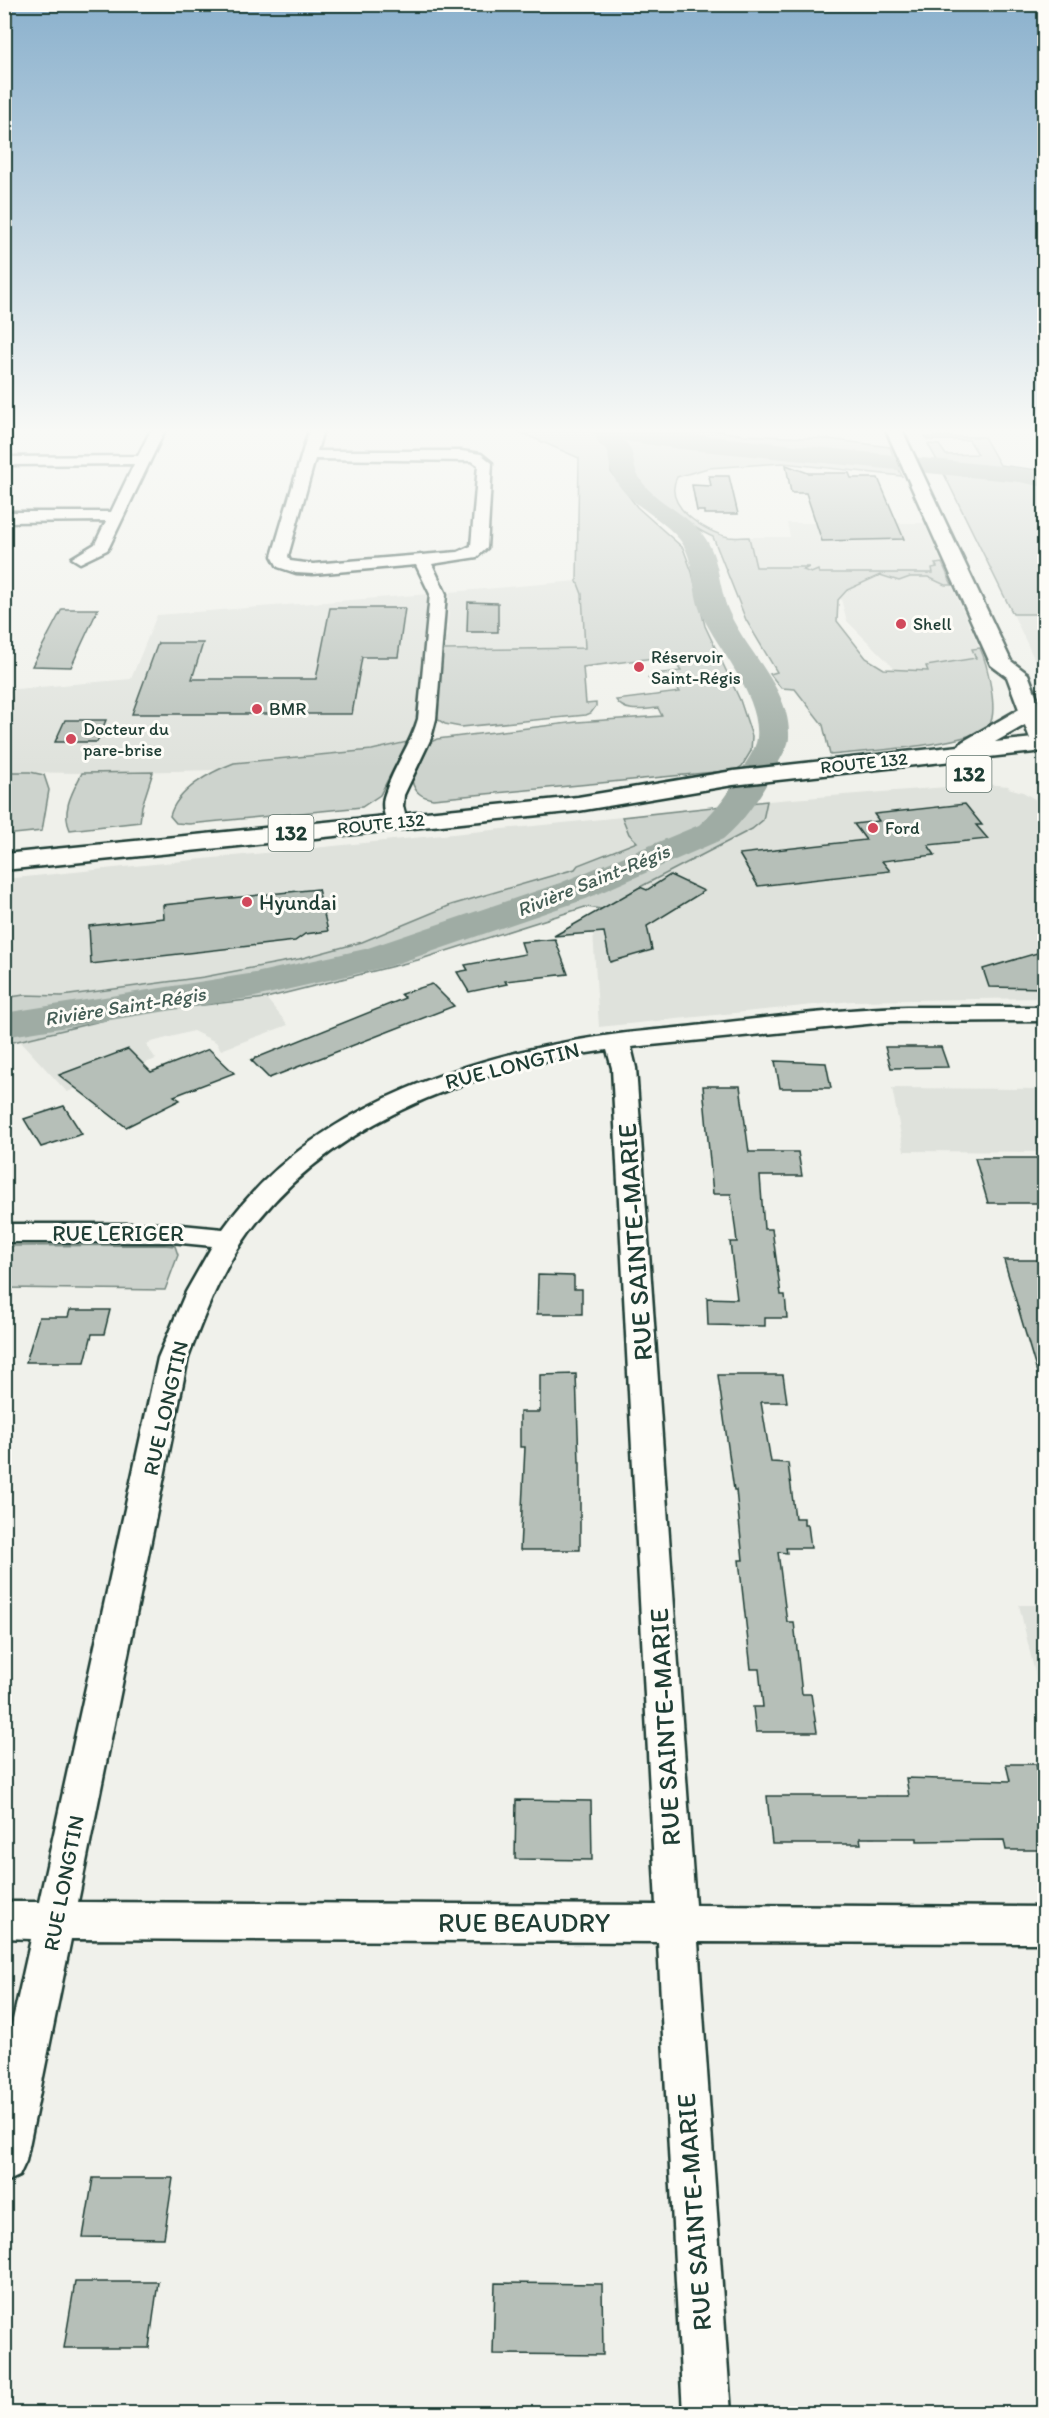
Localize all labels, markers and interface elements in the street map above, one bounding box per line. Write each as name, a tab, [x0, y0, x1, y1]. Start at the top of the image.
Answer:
place label: Shell	[913, 613, 952, 635]
marker: Shell	[894, 617, 908, 631]
place label: Réservoir Saint-Régis	[651, 646, 741, 689]
marker: Réservoir Saint-Régis	[632, 660, 646, 674]
place label: BMR	[269, 698, 306, 720]
marker: BMR	[250, 702, 264, 716]
place label: Docteur du pare-brise	[83, 718, 169, 761]
marker: Docteur du pare-brise	[64, 732, 78, 746]
street label: ROUTE 132	[819, 747, 909, 779]
road number: 132	[946, 756, 992, 792]
street label: ROUTE 132	[336, 808, 426, 840]
road number: 132	[268, 815, 314, 851]
place label: Ford	[885, 817, 920, 839]
marker: Ford	[866, 821, 880, 835]
water label: Rivière Saint-Régis	[513, 838, 674, 922]
place label: Hyundai	[259, 889, 337, 916]
marker: Hyundai	[240, 895, 254, 909]
water label: Rivière Saint-Régis	[43, 981, 208, 1031]
street label: RUE LONGTIN	[442, 1036, 582, 1095]
street label: RUE SAINTE-MARIE	[610, 1122, 659, 1362]
street label: RUE LERIGER	[52, 1220, 184, 1247]
street label: RUE LONGTIN	[137, 1338, 194, 1478]
street label: RUE SAINTE-MARIE	[642, 1607, 687, 1847]
street label: RUE LONGTIN	[37, 1813, 90, 1953]
street label: RUE BEAUDRY	[438, 1906, 611, 1939]
street label: RUE SAINTE-MARIE	[669, 2092, 718, 2332]

